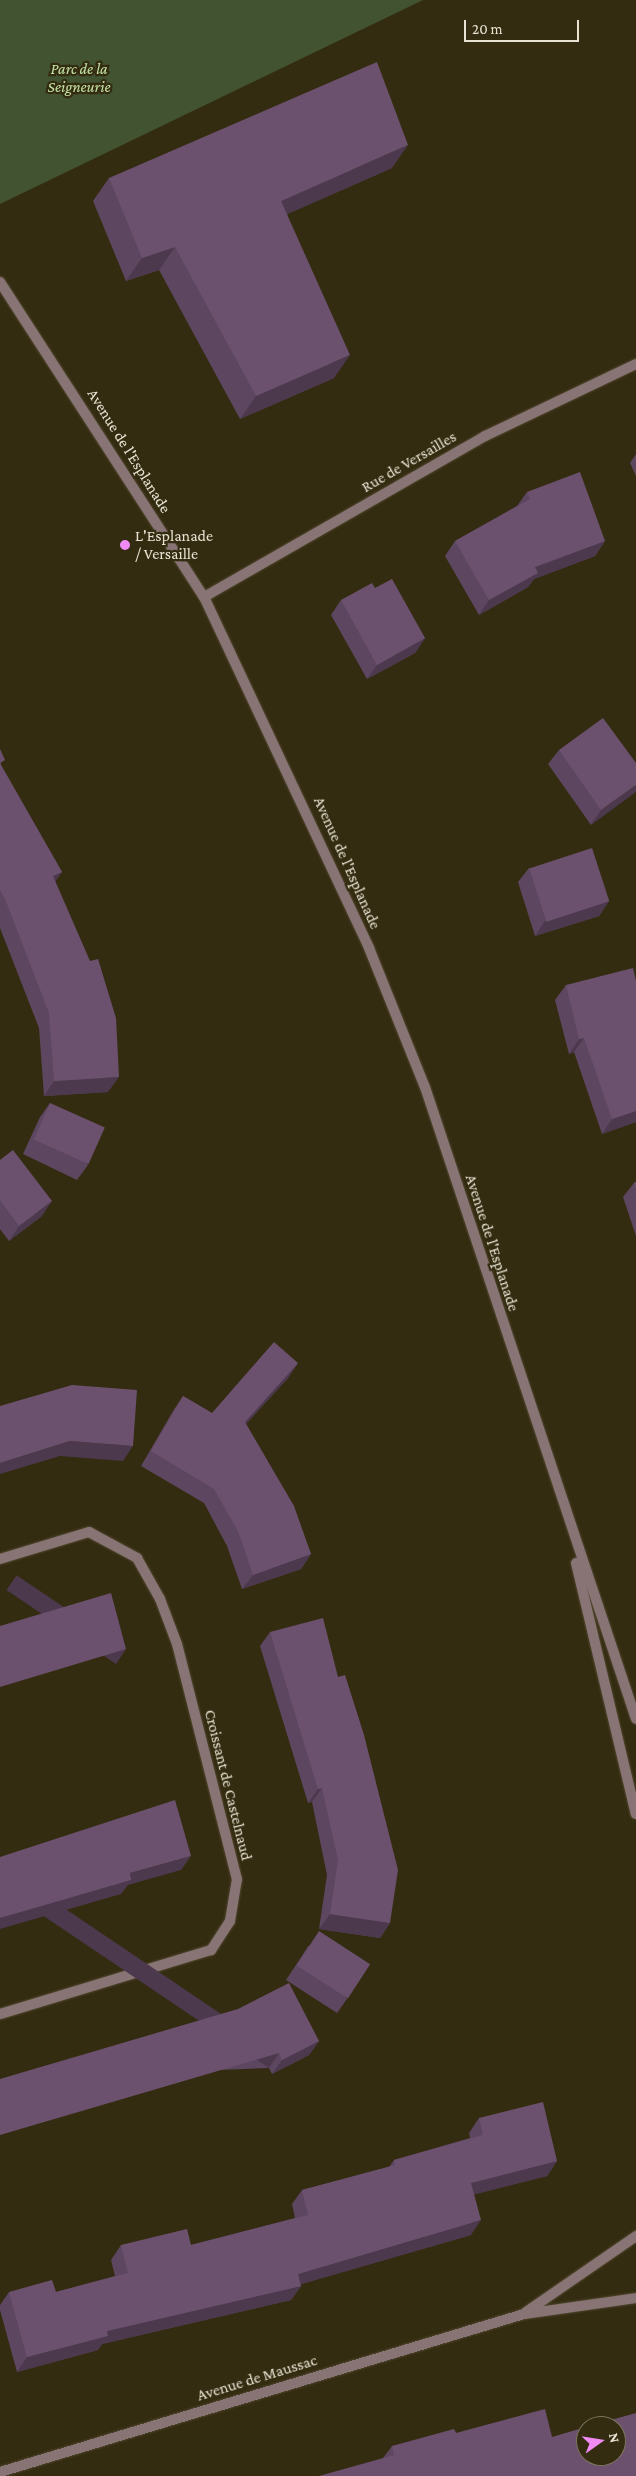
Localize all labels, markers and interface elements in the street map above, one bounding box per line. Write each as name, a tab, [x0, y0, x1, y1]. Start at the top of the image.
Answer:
scale bar	[466, 10, 581, 42]
text: 20 m	[472, 21, 503, 37]
park label: Parc de la Seigneurie	[47, 59, 111, 97]
street label: Avenue de l'Esplanade	[83, 385, 175, 517]
street label: Rue de Versailles	[358, 427, 460, 497]
place label: L'Esplanade / Versaille	[135, 526, 213, 564]
marker: L'Esplanade / Versaille	[119, 539, 131, 551]
street label: Avenue de l'Esplanade	[309, 794, 385, 932]
street label: Avenue de l'Esplanade	[461, 1172, 523, 1314]
street label: Croissant de Castelnaud	[200, 1708, 256, 1862]
street label: Avenue de Maussac	[195, 2351, 319, 2405]
north arrow	[576, 2416, 626, 2466]
text: N	[606, 2431, 624, 2444]

